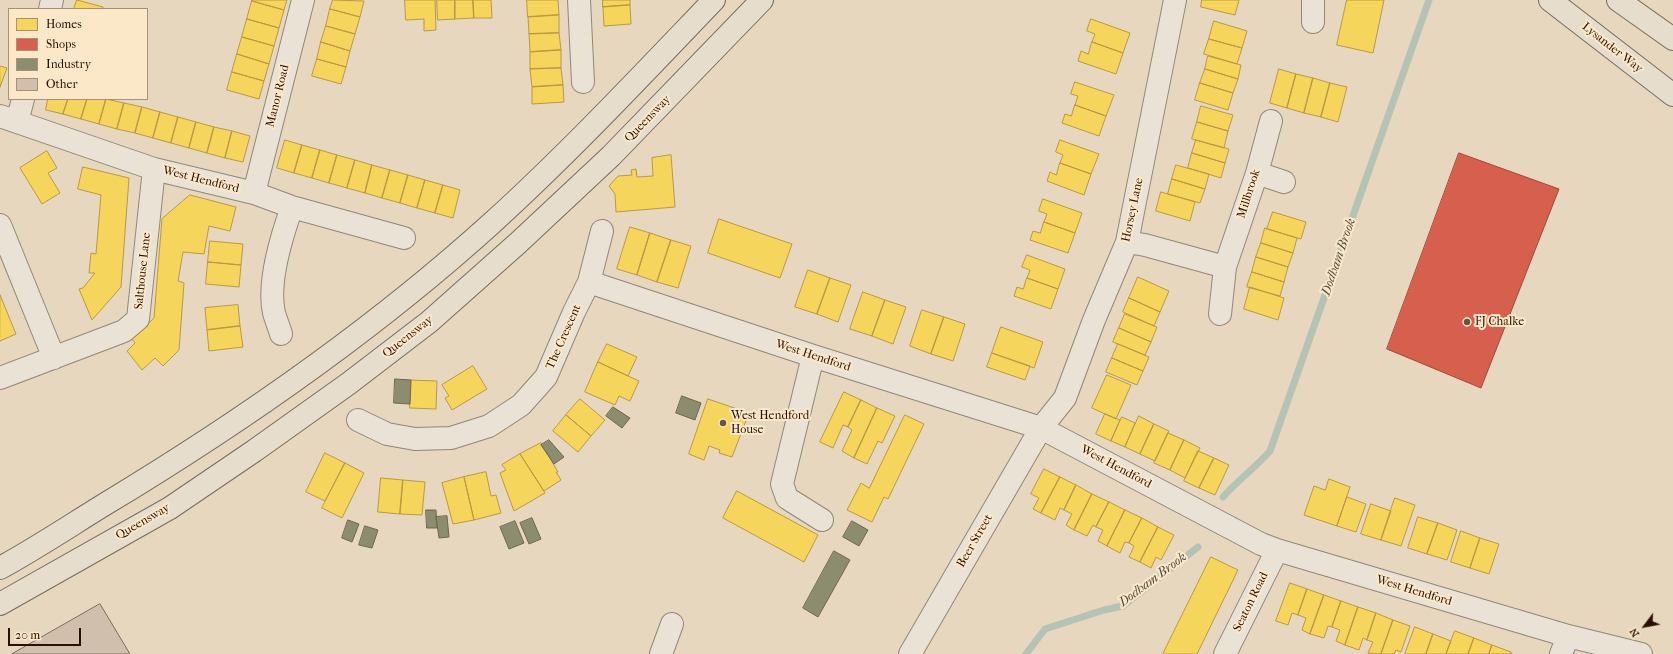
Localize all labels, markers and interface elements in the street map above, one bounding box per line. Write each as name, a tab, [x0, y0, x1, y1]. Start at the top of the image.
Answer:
legend	[8, 8, 148, 100]
text: Homes	[46, 17, 82, 31]
street label: Lysander Way	[1579, 20, 1645, 76]
text: Shops	[46, 37, 76, 51]
text: Industry	[46, 57, 91, 71]
street label: Manor Road	[263, 63, 293, 129]
text: Other	[46, 77, 78, 91]
street label: Queensway	[622, 92, 674, 146]
street label: West Hendford	[161, 164, 241, 196]
street label: Millbrook	[1234, 168, 1264, 220]
street label: Horsey Lane	[1119, 177, 1147, 243]
water label: Dodham Brook	[1319, 216, 1359, 298]
street label: Salthouse Lane	[132, 232, 154, 310]
street label: The Crescent	[543, 302, 585, 372]
street label: Queensway	[380, 313, 436, 361]
place label: FJ Chalke	[1475, 315, 1524, 329]
marker: FJ Chalke	[1462, 317, 1472, 327]
street label: West Hendford	[774, 337, 852, 375]
place label: West Hendford House	[731, 409, 809, 437]
marker: West Hendford House	[718, 418, 728, 428]
street label: West Hendford	[1078, 442, 1154, 492]
street label: Queensway	[114, 501, 172, 543]
street label: Beer Street	[954, 512, 996, 570]
water label: Dodham Brook	[1116, 550, 1190, 610]
street label: Seaton Road	[1230, 570, 1272, 634]
street label: West Hendford	[1375, 573, 1453, 609]
north arrow	[1625, 606, 1665, 646]
scale bar	[10, 620, 83, 646]
text: N	[1627, 626, 1642, 640]
text: 20 m	[15, 628, 40, 642]

